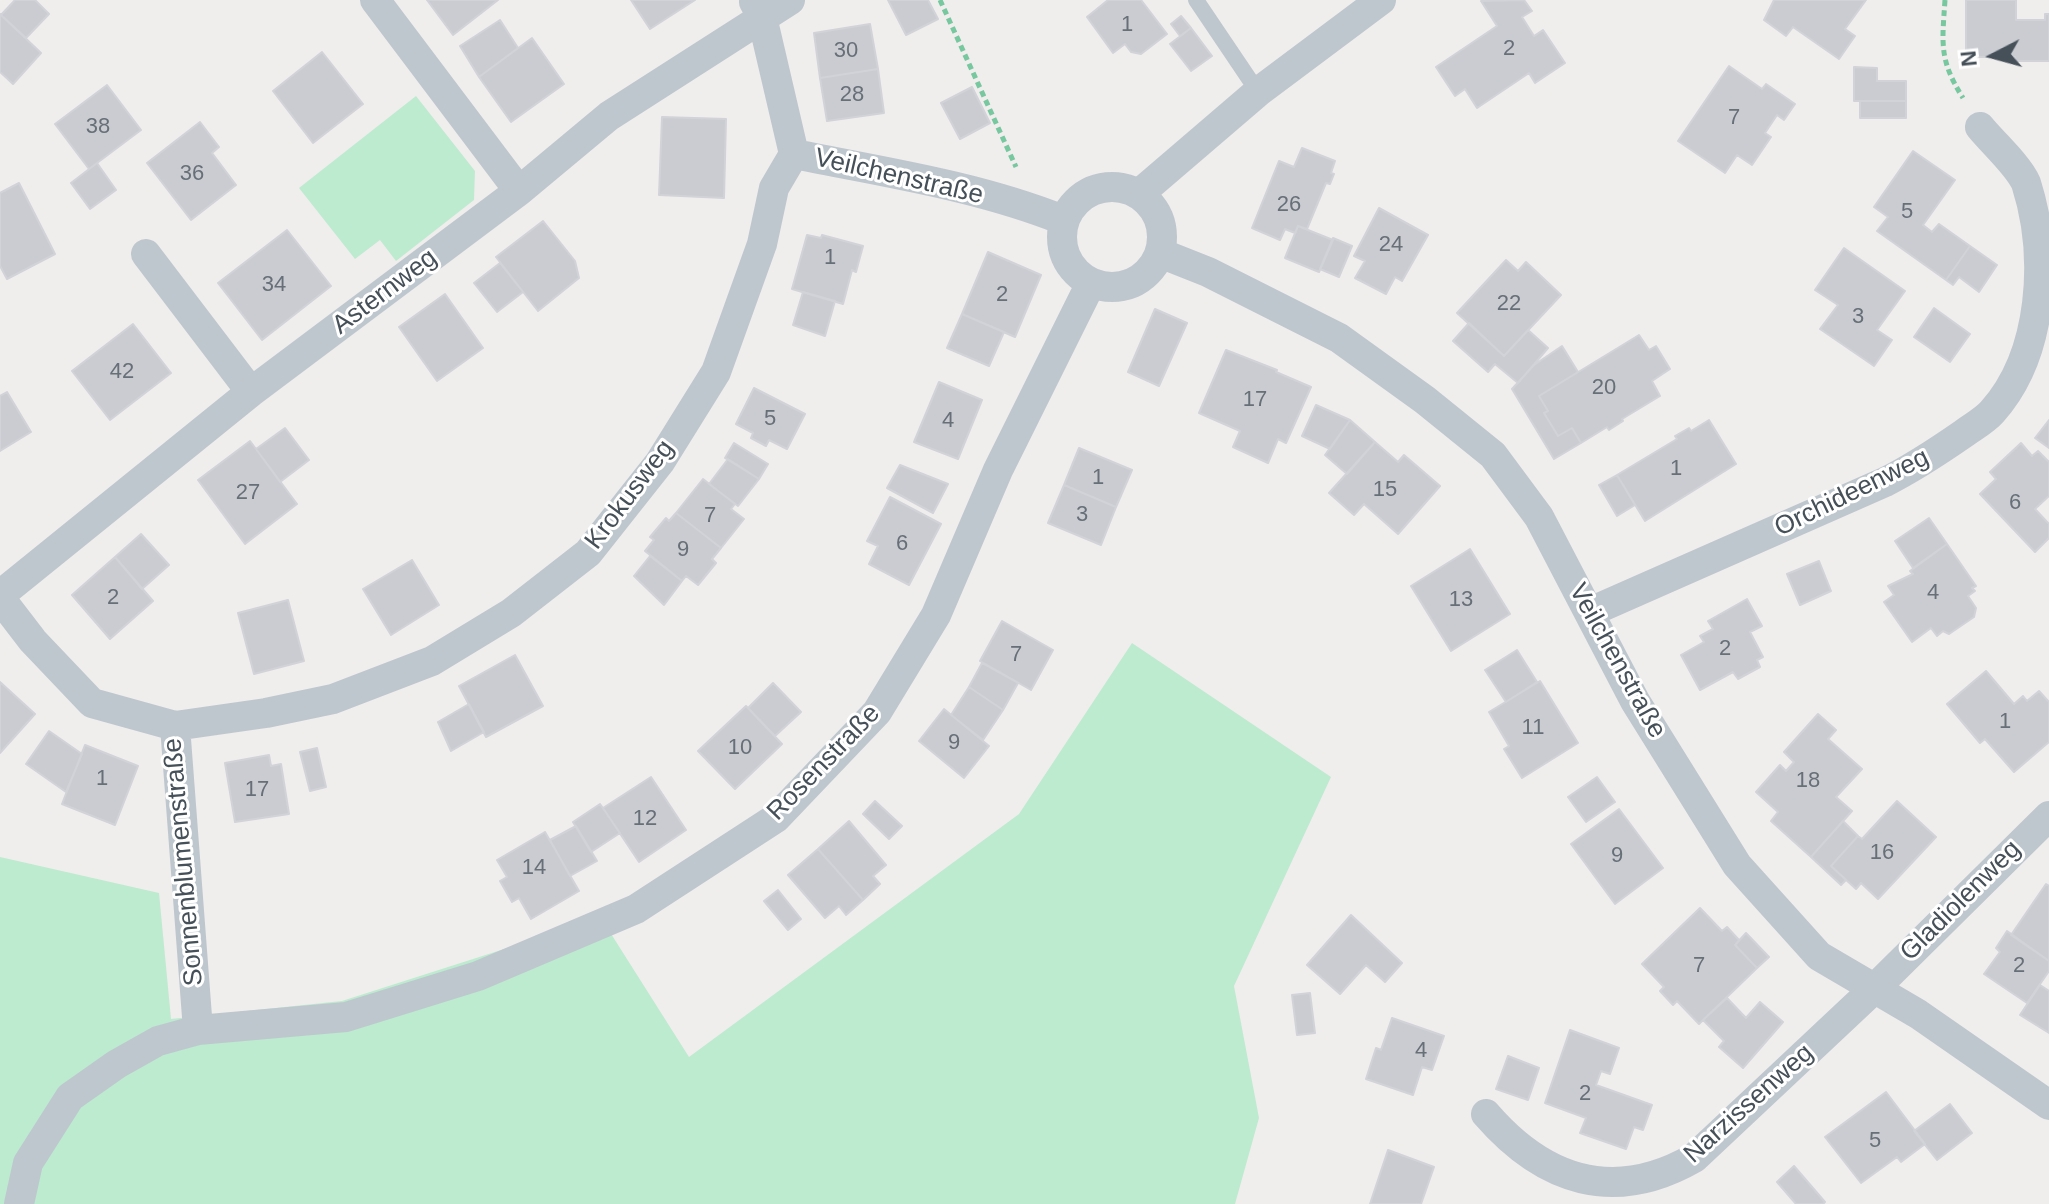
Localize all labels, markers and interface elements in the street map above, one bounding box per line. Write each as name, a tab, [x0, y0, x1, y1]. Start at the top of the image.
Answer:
house number: 1	[1121, 12, 1133, 38]
north arrow	[1953, 16, 2033, 96]
house number: 2	[1503, 36, 1515, 62]
house number: 30	[834, 38, 858, 64]
text: N	[1955, 49, 1982, 68]
house number: 28	[840, 82, 864, 108]
house number: 7	[1728, 105, 1740, 131]
house number: 38	[86, 114, 110, 140]
street label: Veilchenstraße	[812, 142, 986, 212]
house number: 36	[180, 161, 204, 187]
house number: 26	[1277, 192, 1301, 218]
house number: 5	[1901, 199, 1913, 225]
house number: 24	[1379, 232, 1403, 258]
street label: Asternweg	[327, 243, 443, 341]
house number: 1	[824, 245, 836, 271]
house number: 34	[262, 272, 286, 298]
house number: 2	[996, 282, 1008, 308]
house number: 22	[1497, 291, 1521, 317]
house number: 3	[1852, 304, 1864, 330]
house number: 42	[110, 359, 134, 385]
house number: 20	[1592, 375, 1616, 401]
house number: 17	[1243, 387, 1267, 413]
house number: 5	[764, 406, 776, 432]
house number: 4	[942, 408, 954, 434]
street label: Krokusweg	[579, 434, 681, 556]
street label: Orchideenweg	[1770, 442, 1934, 544]
house number: 1	[1670, 456, 1682, 482]
house number: 1	[1092, 465, 1104, 491]
house number: 15	[1373, 477, 1397, 503]
house number: 27	[236, 480, 260, 506]
house number: 6	[2009, 490, 2021, 516]
house number: 3	[1076, 502, 1088, 528]
house number: 7	[704, 503, 716, 529]
house number: 6	[896, 531, 908, 557]
house number: 9	[677, 537, 689, 563]
street label: Veilchenstraße	[1562, 578, 1672, 744]
house number: 4	[1927, 580, 1939, 606]
house number: 2	[107, 585, 119, 611]
house number: 13	[1449, 587, 1473, 613]
house number: 2	[1719, 636, 1731, 662]
house number: 7	[1010, 642, 1022, 668]
street label: Rosenstraße	[761, 699, 887, 827]
house number: 1	[1999, 709, 2011, 735]
house number: 11	[1522, 715, 1544, 741]
house number: 9	[948, 730, 960, 756]
house number: 10	[728, 735, 752, 761]
street label: Sonnenblumenstraße	[158, 737, 210, 987]
house number: 1	[96, 766, 108, 792]
house number: 18	[1796, 768, 1820, 794]
house number: 17	[245, 777, 269, 803]
house number: 12	[633, 806, 657, 832]
street label: Gladiolenweg	[1894, 834, 2028, 968]
house number: 16	[1870, 840, 1894, 866]
house number: 9	[1611, 843, 1623, 869]
house number: 14	[522, 855, 546, 881]
house number: 7	[1693, 953, 1705, 979]
house number: 2	[2013, 953, 2025, 979]
house number: 4	[1415, 1038, 1427, 1064]
street label: Narzissenweg	[1678, 1038, 1820, 1170]
house number: 2	[1579, 1081, 1591, 1107]
house number: 5	[1869, 1128, 1881, 1154]

